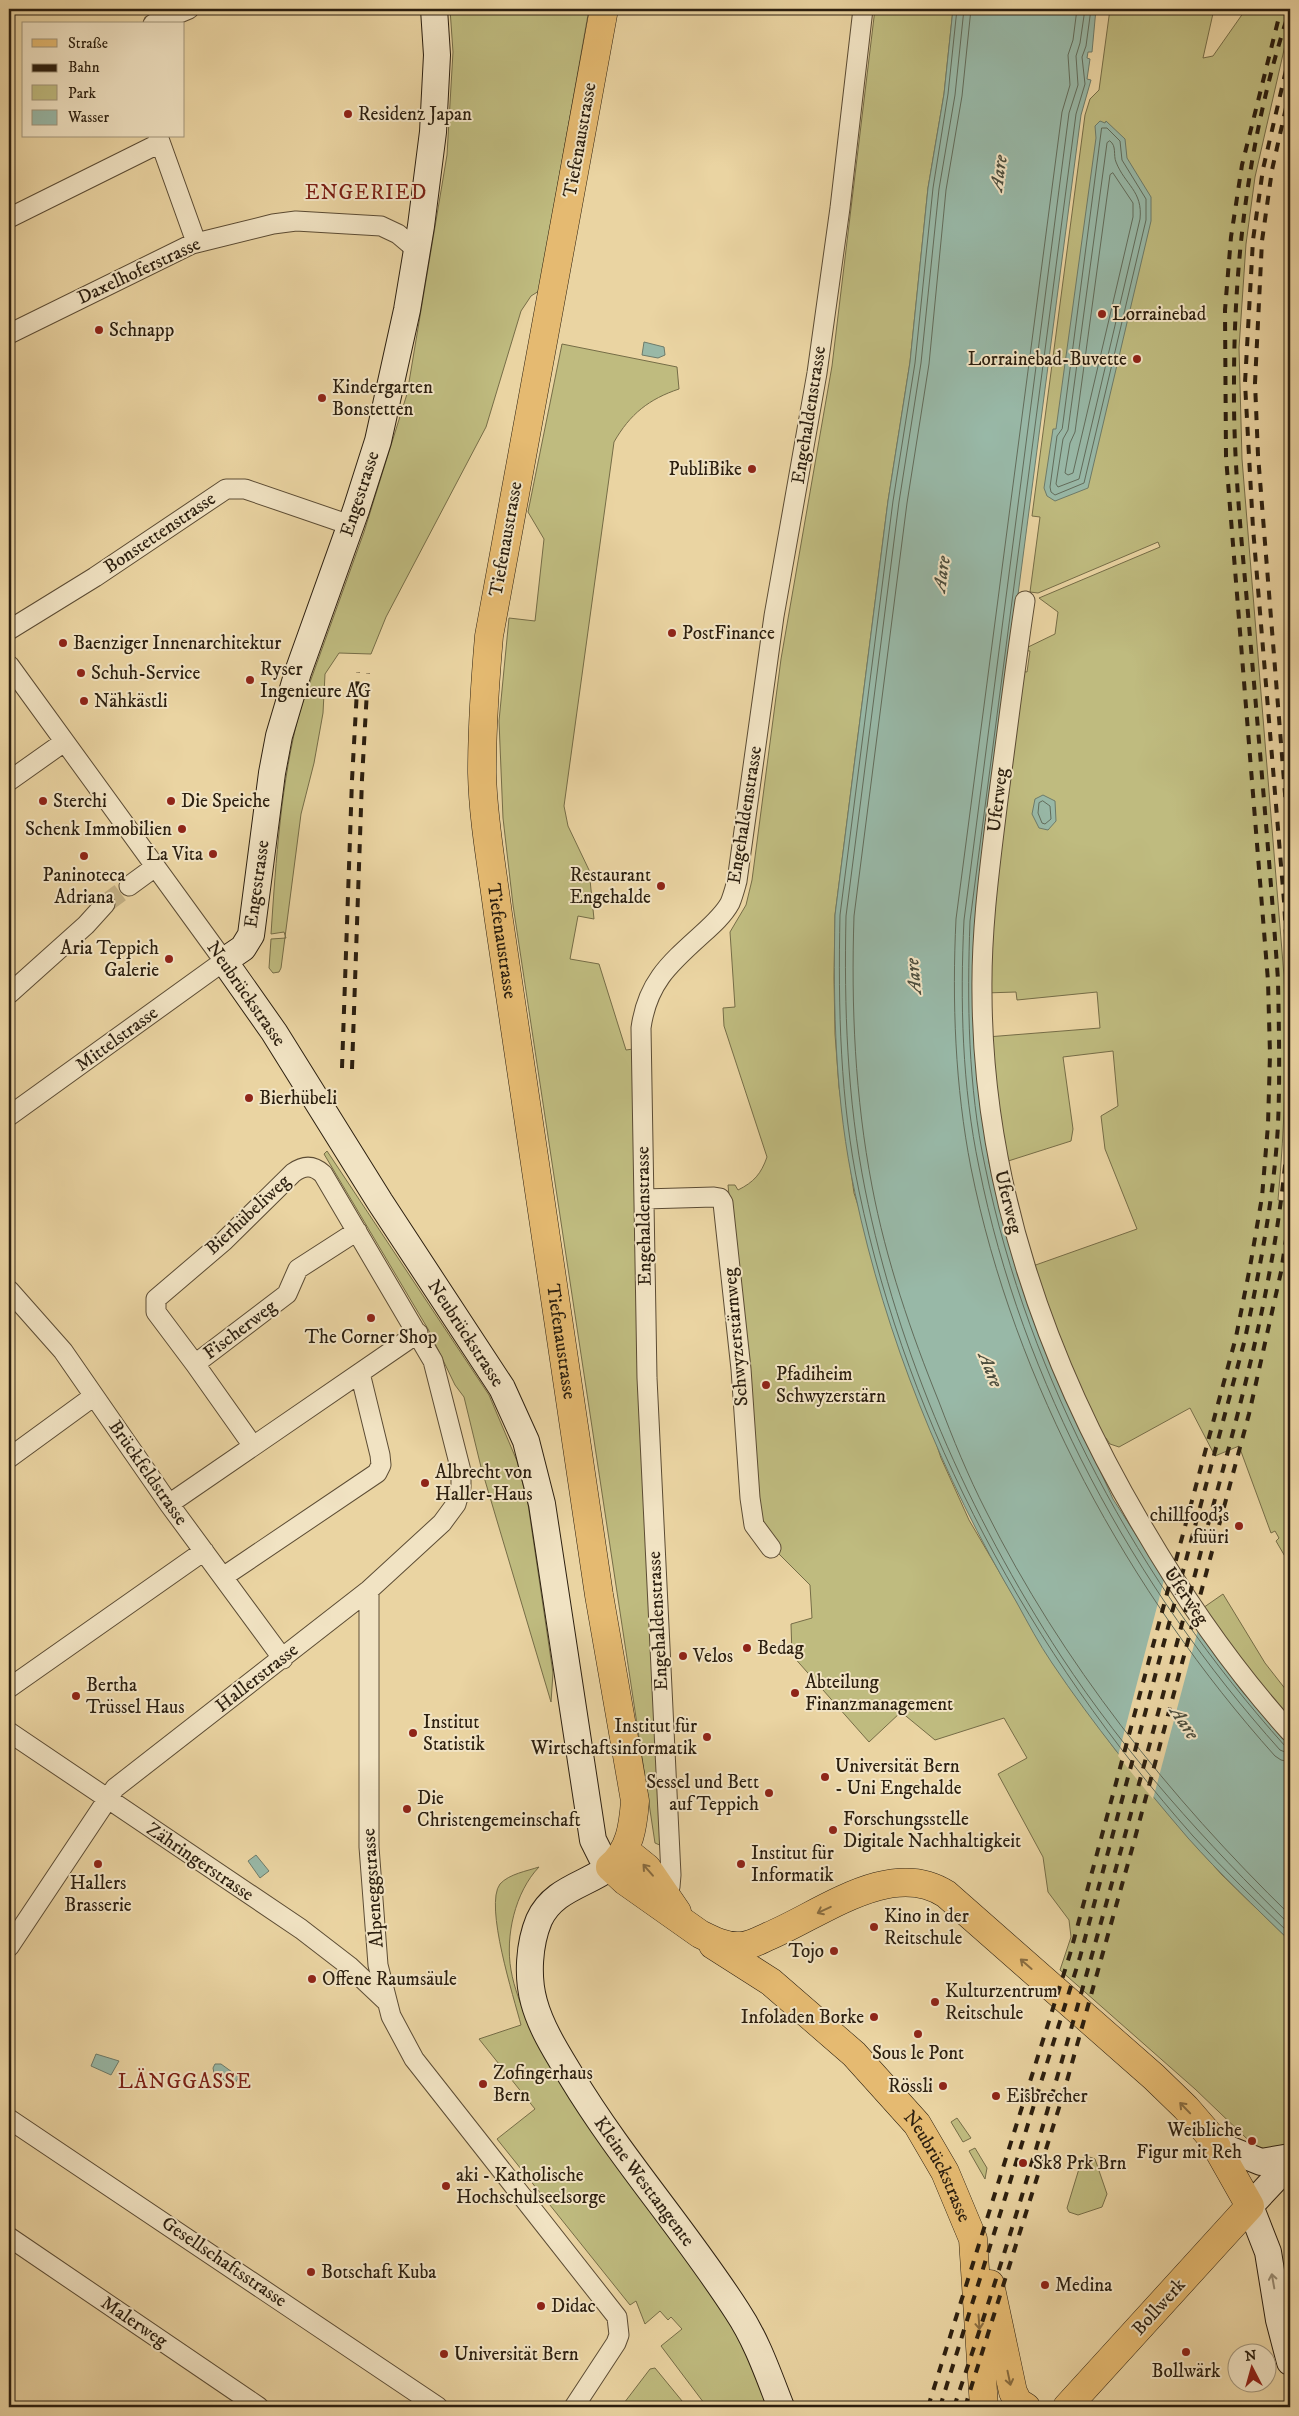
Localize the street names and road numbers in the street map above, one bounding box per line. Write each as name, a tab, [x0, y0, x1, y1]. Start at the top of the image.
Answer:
street label: Tiefenaustrasse	[559, 81, 601, 199]
street label: Daxelhoferstrasse	[74, 232, 204, 310]
street label: Engehaldenstrasse	[787, 344, 831, 486]
street label: Engestrasse	[335, 448, 385, 540]
street label: Tiefenaustrasse	[485, 480, 527, 598]
street label: Bonstettenstrasse	[100, 487, 220, 579]
street label: Engehaldenstrasse	[723, 744, 767, 886]
street label: Uferweg	[983, 766, 1013, 833]
street label: Engestrasse	[239, 838, 275, 929]
street label: Tiefenaustrasse	[482, 882, 522, 1000]
street label: Neubrückstrasse	[201, 937, 291, 1051]
street label: Mittelstrasse	[71, 1001, 163, 1077]
street label: Engehaldenstrasse	[631, 1146, 657, 1286]
street label: Uferweg	[989, 1168, 1027, 1237]
street label: Bierhübeliweg	[201, 1169, 296, 1260]
street label: Schwyzerstärnweg	[718, 1266, 754, 1407]
street label: Neubrückstrasse	[423, 1275, 510, 1391]
street label: Tiefenaustrasse	[542, 1282, 581, 1401]
street label: Fischerweg	[199, 1295, 282, 1365]
street label: Brückfeldstrasse	[103, 1416, 193, 1530]
street label: Engehaldenstrasse	[643, 1551, 673, 1691]
street label: Uferweg	[1158, 1563, 1214, 1630]
street label: Hallerstrasse	[211, 1639, 303, 1717]
street label: Zähringerstrasse	[142, 1818, 258, 1906]
street label: Alpeneggstrasse	[357, 1827, 389, 1948]
street label: Neubrückstrasse	[899, 2106, 976, 2226]
street label: Kleine Westtangente	[589, 2112, 700, 2251]
street label: Gesellschaftsstrasse	[157, 2212, 291, 2312]
street label: Bollwerk	[1127, 2273, 1191, 2340]
street label: Malerweg	[96, 2291, 172, 2353]

